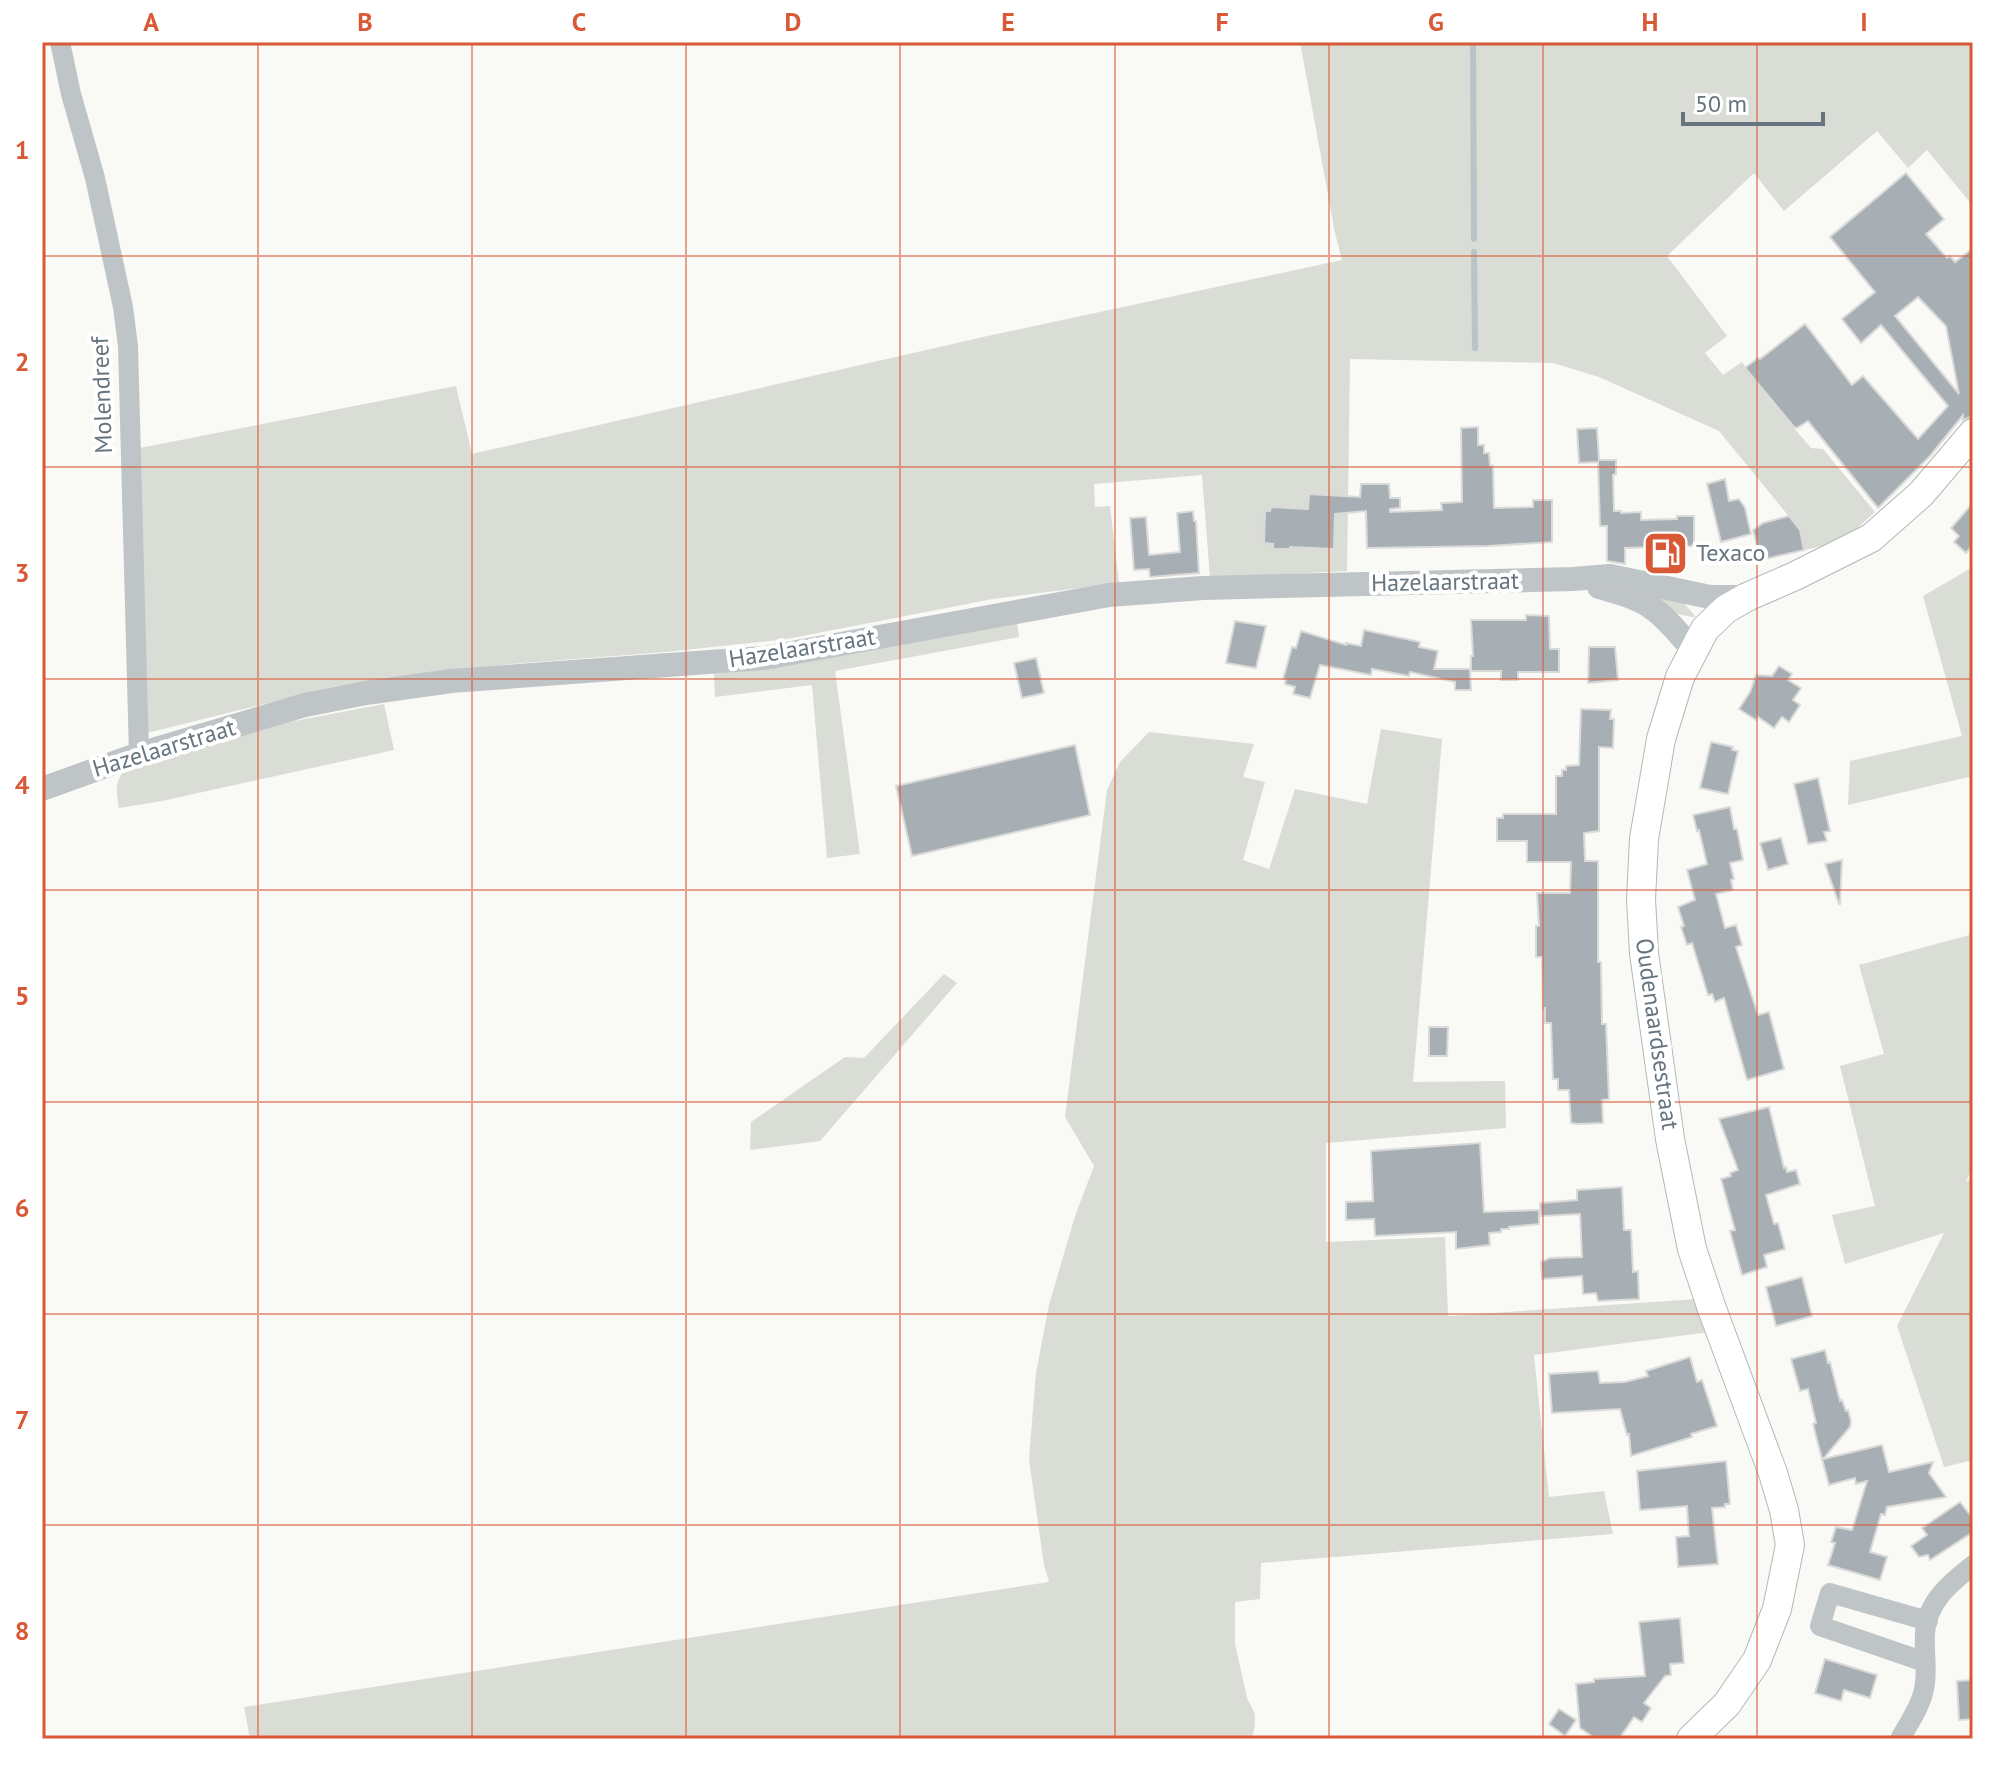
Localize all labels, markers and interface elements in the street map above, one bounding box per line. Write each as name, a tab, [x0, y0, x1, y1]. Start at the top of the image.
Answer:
text: A	[143, 5, 159, 38]
text: B	[357, 5, 373, 38]
text: C	[572, 5, 586, 38]
text: D	[785, 5, 801, 38]
text: E	[1001, 5, 1015, 38]
text: F	[1215, 5, 1229, 38]
text: G	[1428, 5, 1444, 38]
text: H	[1642, 5, 1658, 38]
text: I	[1860, 5, 1868, 38]
scale bar	[1683, 76, 1823, 126]
text: 50 m	[1695, 88, 1747, 119]
text: 1	[15, 133, 29, 166]
street label: Molendreef	[84, 335, 119, 454]
text: 2	[15, 345, 29, 378]
fuel station icon: Texaco	[1641, 529, 1689, 577]
place label: Texaco	[1696, 537, 1765, 568]
text: 3	[15, 556, 29, 589]
street label: Hazelaarstraat	[1371, 565, 1519, 598]
street label: Hazelaarstraat	[726, 621, 877, 674]
street label: Hazelaarstraat	[89, 711, 239, 784]
text: 4	[15, 768, 30, 801]
street label: Oudenaardsestraat	[1629, 936, 1686, 1132]
text: 5	[15, 979, 29, 1012]
text: 6	[15, 1191, 29, 1224]
text: 7	[15, 1403, 29, 1436]
text: 8	[15, 1614, 29, 1647]

